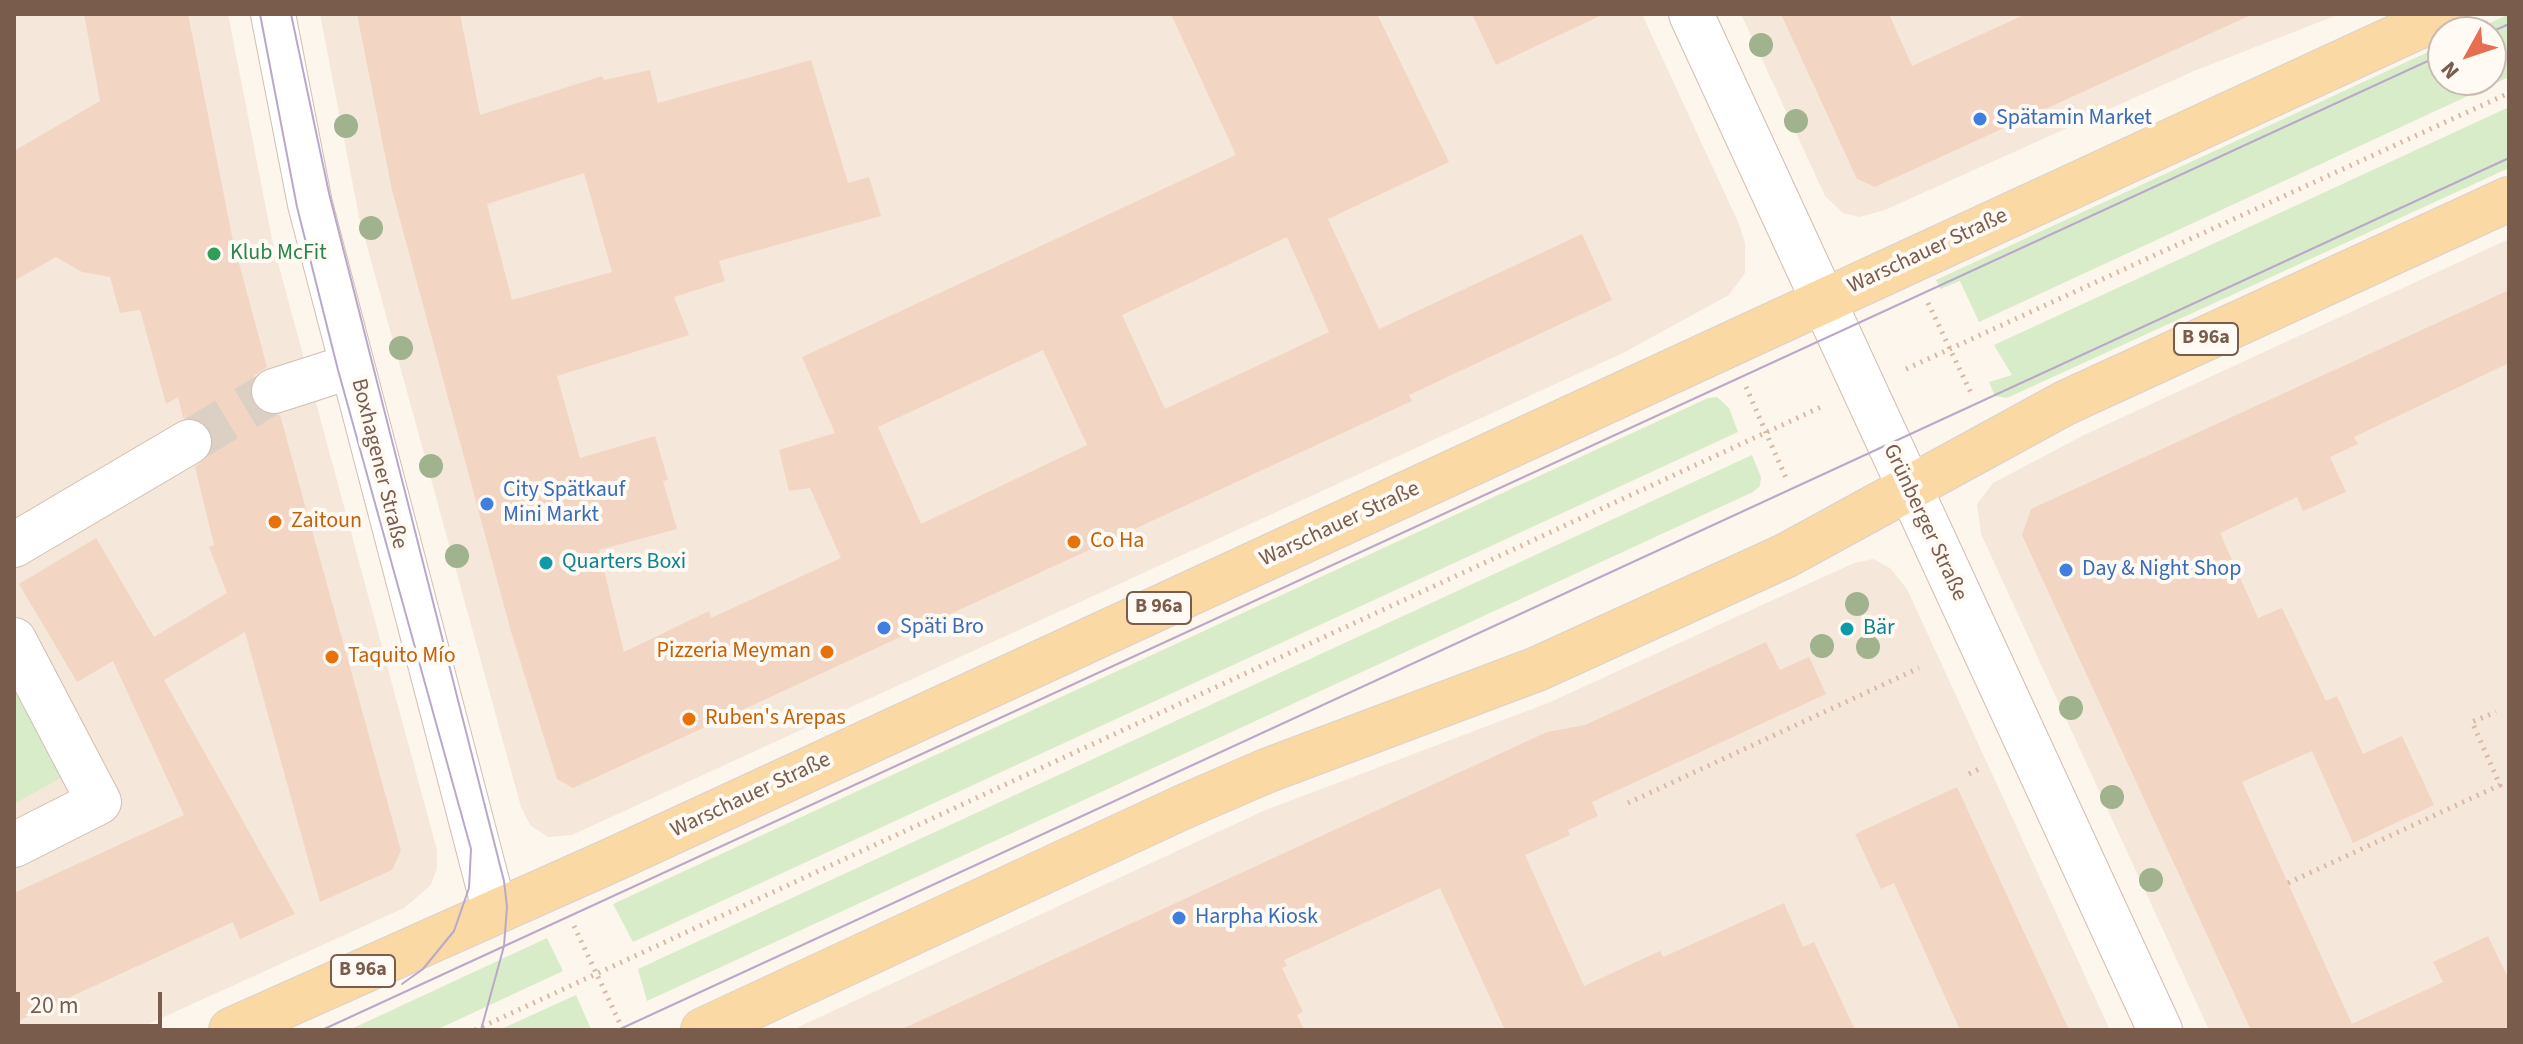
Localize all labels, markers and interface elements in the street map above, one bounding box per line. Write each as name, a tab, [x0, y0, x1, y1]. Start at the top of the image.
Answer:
north arrow	[2427, 16, 2507, 96]
text: N	[2433, 54, 2467, 86]
place label: Spätamin Market	[1996, 106, 2152, 132]
marker: Spätamin Market	[1971, 110, 1989, 128]
street label: Warschauer Straße	[1844, 203, 2012, 301]
place label: Klub McFit	[230, 241, 327, 267]
marker: Klub McFit	[205, 245, 223, 263]
road number: B 96a	[2174, 323, 2238, 355]
street label: Boxhagener Straße	[344, 376, 412, 552]
street label: Grünberger Straße	[1876, 440, 1972, 606]
street label: Warschauer Straße	[1256, 476, 1424, 574]
place label: City Spätkauf Mini Markt	[503, 478, 625, 530]
marker: City Spätkauf Mini Markt	[478, 495, 496, 513]
place label: Zaitoun	[291, 509, 362, 535]
marker: Zaitoun	[266, 513, 284, 531]
place label: Co Ha	[1090, 529, 1144, 555]
marker: Co Ha	[1065, 533, 1083, 551]
place label: Quarters Boxi	[562, 550, 686, 576]
marker: Quarters Boxi	[537, 554, 555, 572]
place label: Day & Night Shop	[2082, 557, 2241, 583]
marker: Day & Night Shop	[2057, 561, 2075, 579]
road number: B 96a	[1127, 592, 1191, 624]
place label: Späti Bro	[900, 615, 984, 641]
place label: Bär	[1863, 616, 1895, 642]
marker: Späti Bro	[875, 619, 893, 637]
marker: Bär	[1838, 620, 1856, 638]
place label: Pizzeria Meyman	[657, 639, 811, 665]
marker: Pizzeria Meyman	[818, 643, 836, 661]
place label: Taquito Mío	[348, 644, 456, 670]
marker: Taquito Mío	[323, 648, 341, 666]
place label: Ruben's Arepas	[705, 706, 846, 732]
marker: Ruben's Arepas	[680, 710, 698, 728]
street label: Warschauer Straße	[667, 747, 835, 845]
place label: Harpha Kiosk	[1195, 905, 1318, 931]
marker: Harpha Kiosk	[1170, 909, 1188, 927]
road number: B 96a	[331, 955, 395, 987]
scale bar	[20, 976, 166, 1026]
text: 20 m	[30, 988, 79, 1023]

